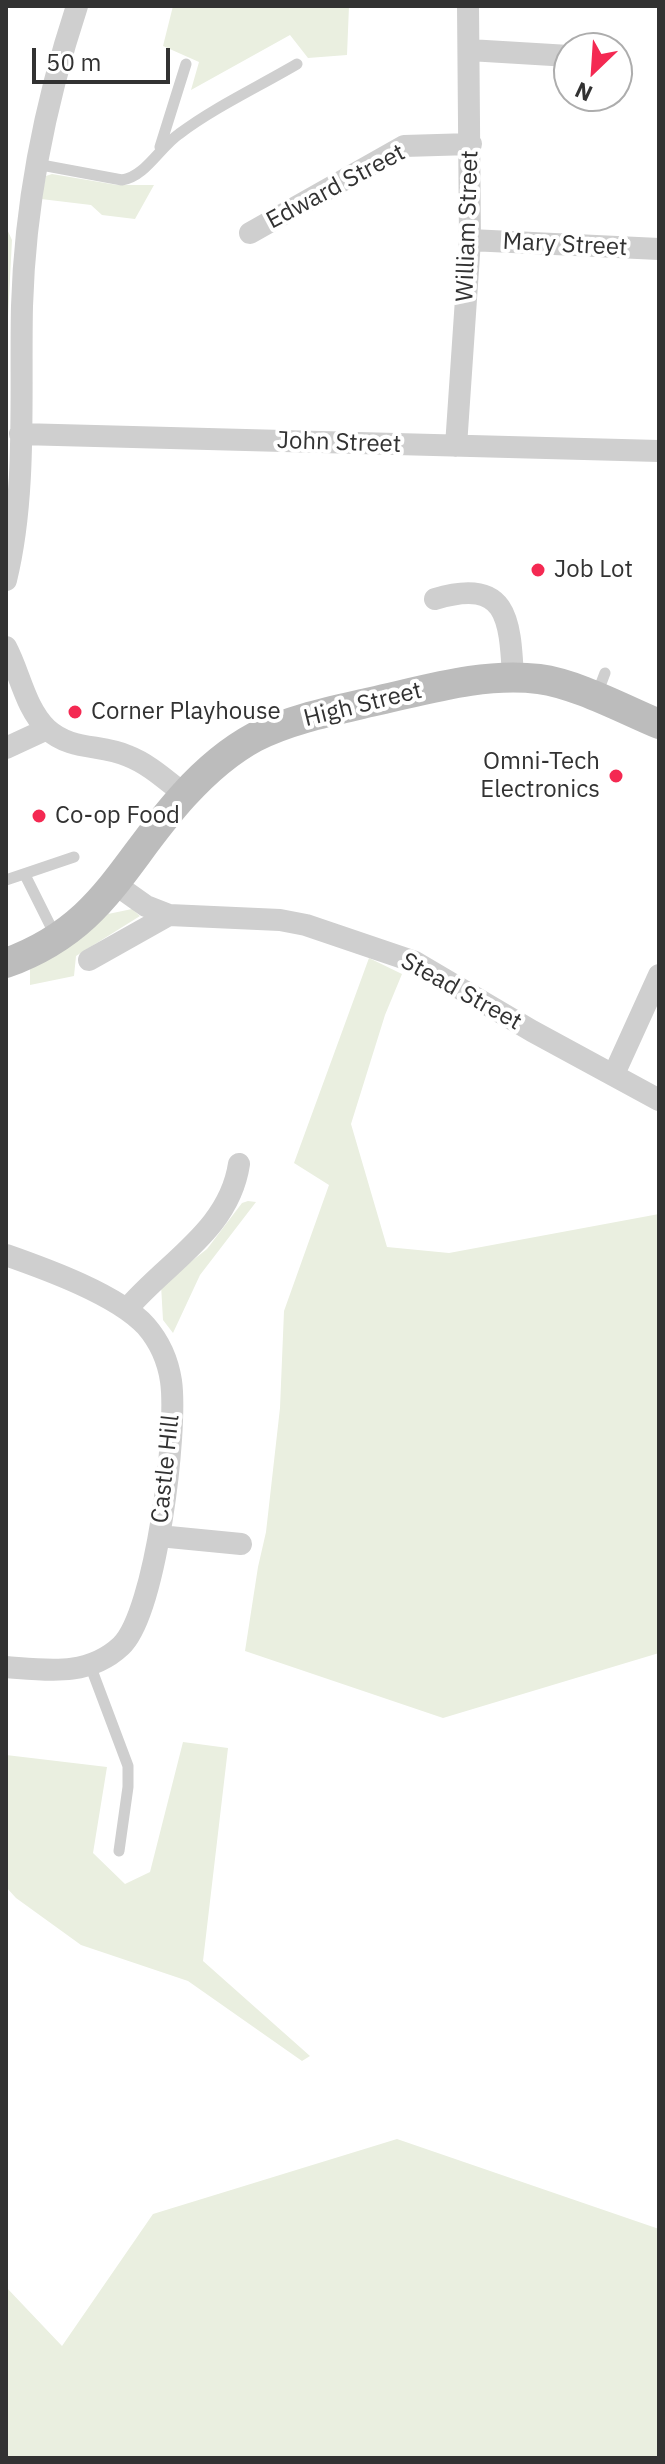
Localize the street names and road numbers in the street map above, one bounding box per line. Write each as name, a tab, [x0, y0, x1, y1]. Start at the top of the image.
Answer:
street label: Edward Street	[262, 138, 410, 236]
street label: William Street	[451, 150, 485, 302]
street label: Mary Street	[502, 227, 628, 263]
street label: John Street	[276, 426, 402, 460]
street label: High Street	[301, 676, 425, 734]
street label: Stead Street	[396, 947, 526, 1037]
street label: Castle Hill	[146, 1413, 186, 1525]

